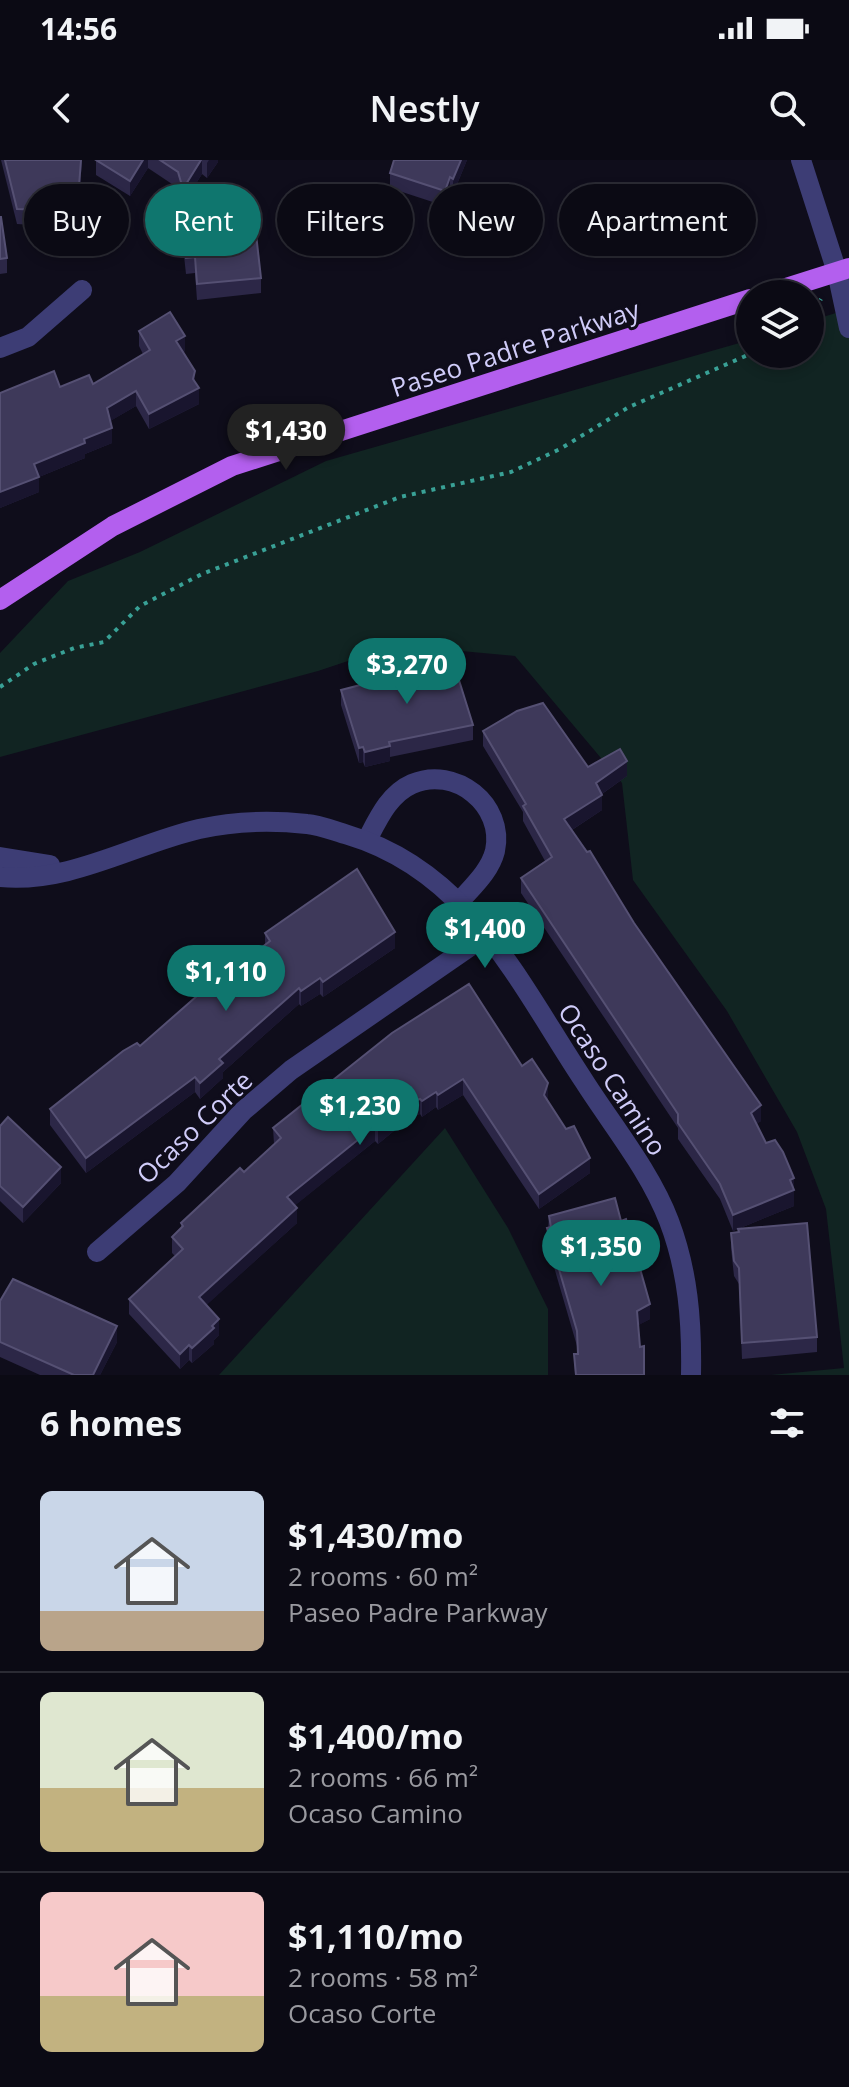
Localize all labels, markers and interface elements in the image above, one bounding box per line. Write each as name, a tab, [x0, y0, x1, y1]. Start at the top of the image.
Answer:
text: 14:56	[40, 8, 117, 49]
text: Nestly	[369, 84, 480, 133]
icon: back	[40, 86, 84, 130]
icon: search	[765, 86, 809, 130]
chip: Buy	[24, 184, 129, 256]
chip: Rent	[145, 184, 261, 256]
chip: Filters	[277, 184, 413, 256]
chip: New	[429, 184, 543, 256]
chip: Apartment	[559, 184, 756, 256]
map controls	[736, 280, 824, 368]
button: layers	[736, 280, 824, 368]
street label: Paseo Padre Parkway	[386, 290, 645, 405]
pin: $1,430	[221, 404, 351, 472]
text: $1,430	[245, 412, 327, 448]
pin: $3,270	[342, 638, 472, 706]
text: $3,270	[366, 646, 448, 682]
pin: $1,400	[420, 902, 550, 970]
text: $1,400	[444, 910, 526, 946]
pin: $1,110	[161, 945, 291, 1013]
text: $1,110	[185, 953, 267, 989]
street label: Ocaso Camino	[550, 996, 676, 1162]
street label: Ocaso Corte	[128, 1063, 260, 1191]
pin: $1,230	[295, 1079, 425, 1147]
text: $1,230	[319, 1087, 401, 1123]
pin: $1,350	[536, 1220, 666, 1288]
text: $1,350	[560, 1228, 642, 1264]
text: 6 homes	[40, 1400, 182, 1446]
icon: filters	[765, 1401, 809, 1445]
text: $1,430/mo	[288, 1512, 463, 1558]
icon: home	[104, 1523, 200, 1619]
text: 2 rooms · 60 m²	[288, 1558, 478, 1594]
text: Paseo Padre Parkway	[288, 1594, 547, 1630]
text: $1,400/mo	[288, 1713, 463, 1759]
icon: home	[104, 1724, 200, 1820]
text: 2 rooms · 66 m²	[288, 1759, 478, 1795]
text: Ocaso Camino	[288, 1795, 463, 1831]
text: $1,110/mo	[288, 1913, 463, 1959]
icon: home	[104, 1924, 200, 2020]
text: 2 rooms · 58 m²	[288, 1959, 478, 1995]
text: Ocaso Corte	[288, 1995, 436, 2031]

